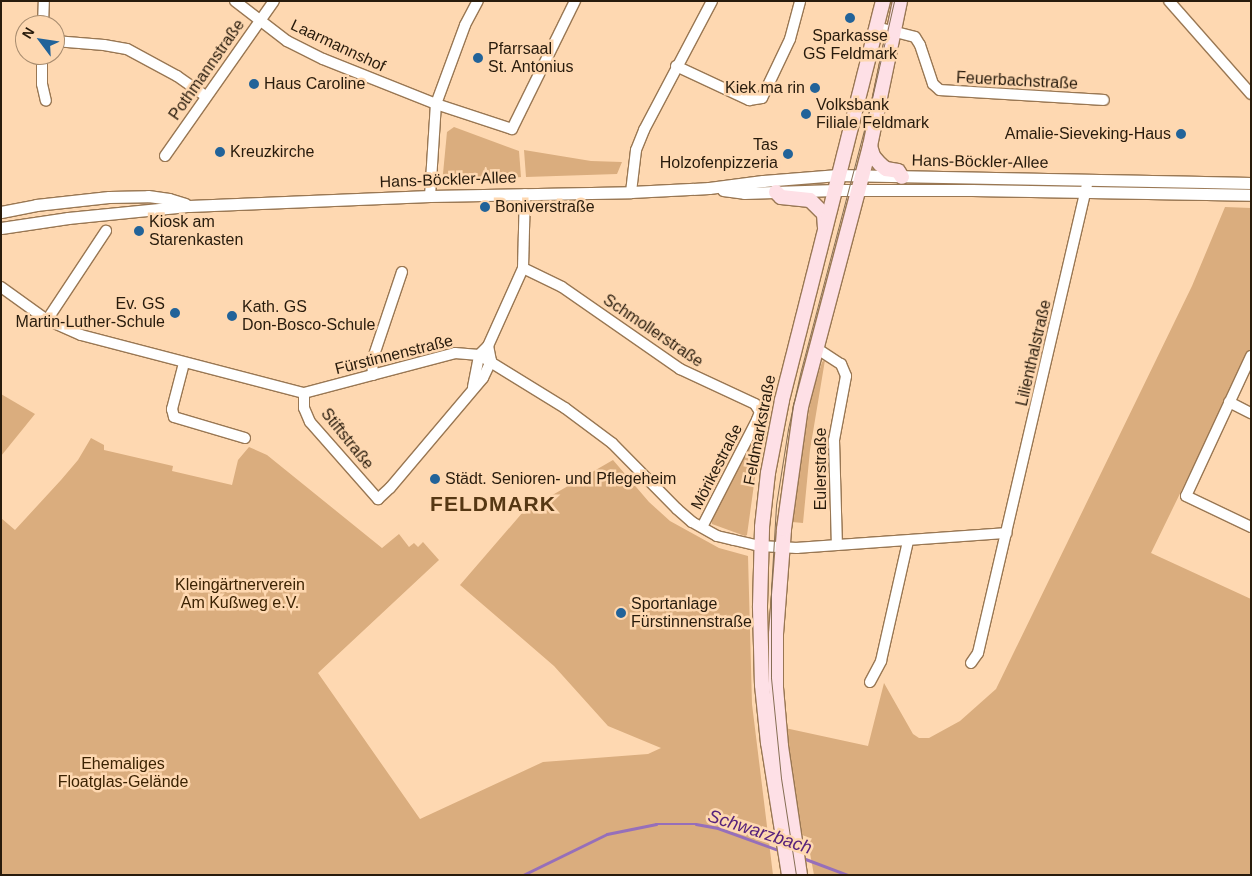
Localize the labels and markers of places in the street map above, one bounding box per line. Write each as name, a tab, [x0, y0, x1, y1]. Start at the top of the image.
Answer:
marker: Sparkasse GS Feldmark	[844, 12, 856, 24]
place label: Sparkasse GS Feldmark	[803, 26, 897, 64]
place label: Pfarrsaal St. Antonius	[488, 39, 574, 77]
marker: Pfarrsaal St. Antonius	[472, 52, 484, 64]
place label: Haus Caroline	[264, 74, 365, 94]
marker: Haus Caroline	[248, 78, 260, 90]
place label: Kiek ma rin	[725, 78, 805, 98]
marker: Kiek ma rin	[809, 82, 821, 94]
place label: Volksbank Filiale Feldmark	[816, 95, 929, 133]
marker: Volksbank Filiale Feldmark	[800, 108, 812, 120]
place label: Amalie-Sieveking-Haus	[1005, 124, 1171, 144]
marker: Amalie-Sieveking-Haus	[1175, 128, 1187, 140]
place label: Tas Holzofenpizzeria	[660, 135, 778, 173]
place label: Kreuzkirche	[230, 142, 314, 162]
marker: Kreuzkirche	[214, 146, 226, 158]
marker: Tas Holzofenpizzeria	[782, 148, 794, 160]
place label: Boniverstraße	[495, 197, 595, 217]
marker: Boniverstraße	[479, 201, 491, 213]
place label: Kiosk am Starenkasten	[149, 212, 243, 250]
marker: Kiosk am Starenkasten	[133, 225, 145, 237]
place label: Ev. GS Martin-Luther-Schule	[16, 294, 165, 332]
place label: Kath. GS Don-Bosco-Schule	[242, 297, 375, 335]
marker: Ev. GS Martin-Luther-Schule	[169, 307, 181, 319]
marker: Kath. GS Don-Bosco-Schule	[226, 310, 238, 322]
place label: Städt. Senioren- und Pflegeheim	[445, 469, 676, 489]
marker: Städt. Senioren- und Pflegeheim	[429, 473, 441, 485]
place label: Sportanlage Fürstinnenstraße	[631, 594, 752, 632]
marker: Sportanlage Fürstinnenstraße	[615, 607, 627, 619]

